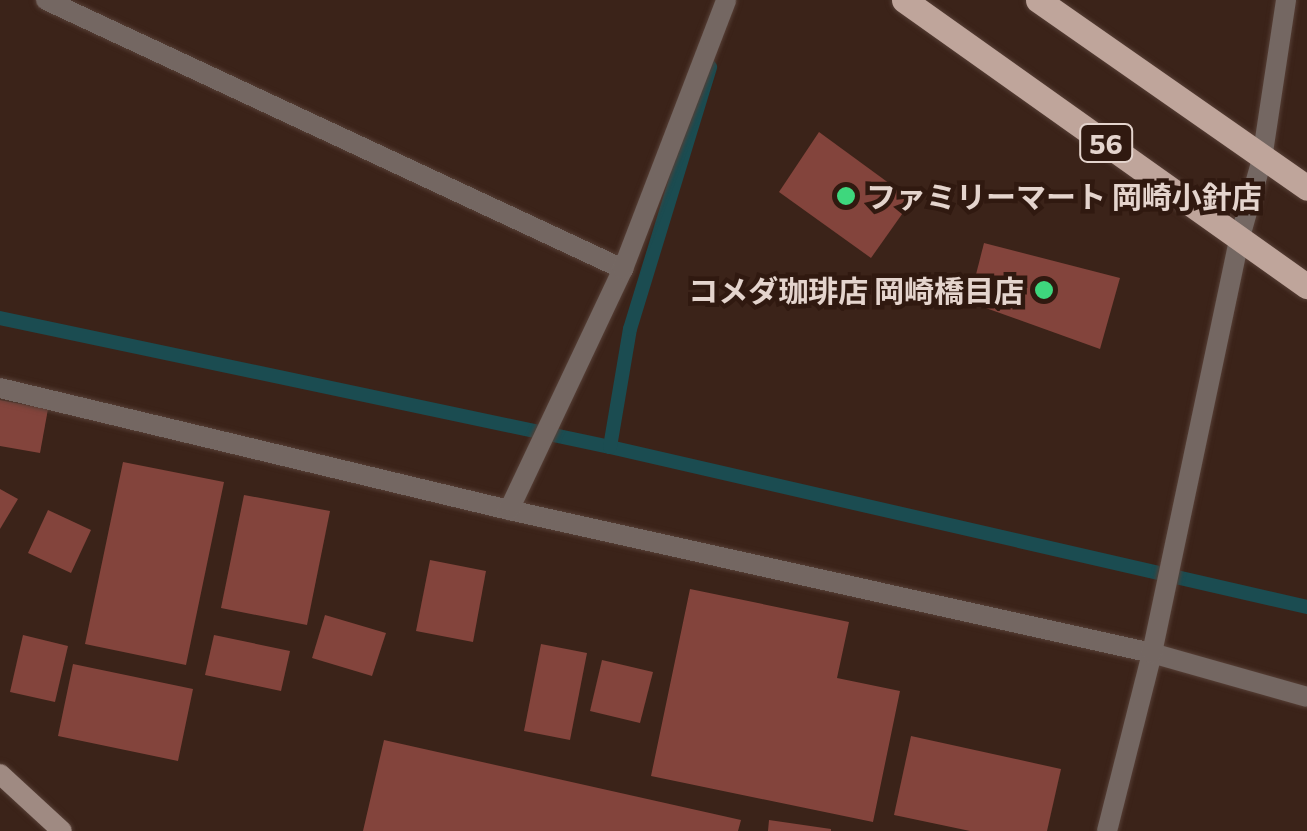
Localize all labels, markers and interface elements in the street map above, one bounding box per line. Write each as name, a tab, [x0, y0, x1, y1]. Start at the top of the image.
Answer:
road number: 56	[1078, 120, 1134, 166]
place label: ファミリーマート 岡崎小針店	[866, 178, 1262, 214]
marker: ファミリーマート 岡崎小針店	[835, 185, 857, 207]
place label: コメダ珈琲店 岡崎橋目店	[688, 272, 1024, 308]
marker: コメダ珈琲店 岡崎橋目店	[1033, 279, 1055, 301]

